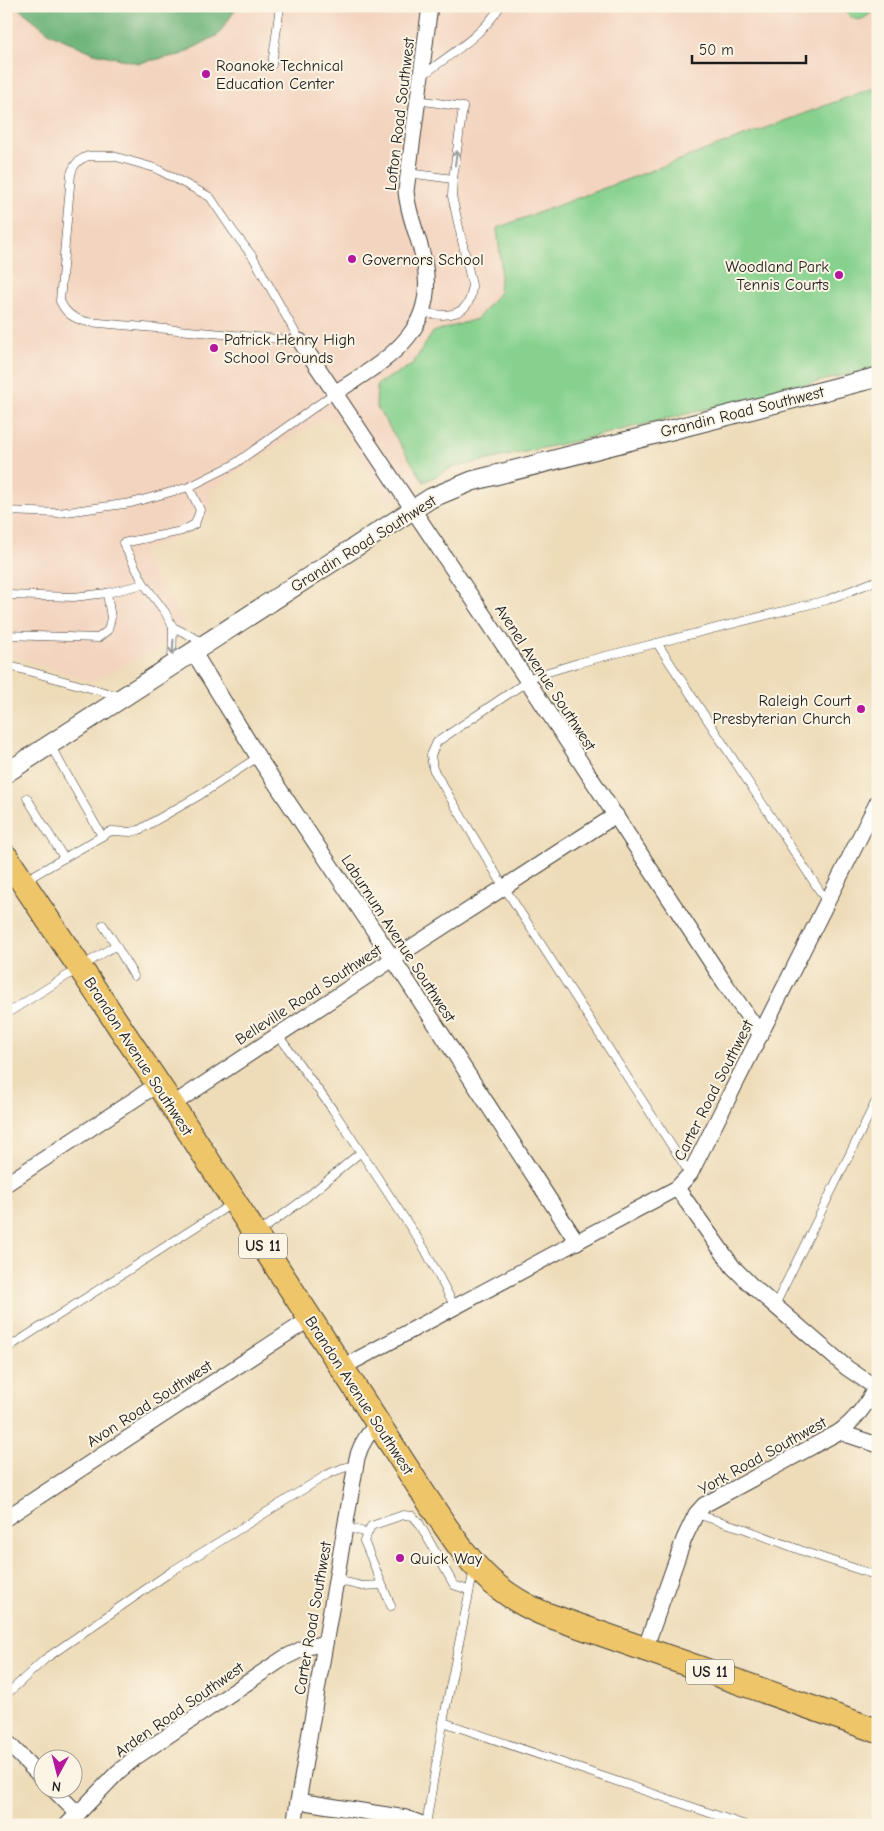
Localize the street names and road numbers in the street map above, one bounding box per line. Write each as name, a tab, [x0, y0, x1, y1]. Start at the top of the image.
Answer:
street label: Lofton Road Southwest	[382, 36, 418, 192]
street label: Grandin Road Southwest	[659, 383, 826, 441]
street label: Grandin Road Southwest	[288, 491, 440, 596]
street label: Avenel Avenue Southwest	[491, 601, 599, 754]
street label: Laburnum Avenue Southwest	[337, 851, 459, 1026]
street label: Belleville Road Southwest	[232, 941, 385, 1049]
street label: Brandon Avenue Southwest	[80, 974, 196, 1140]
street label: Carter Road Southwest	[671, 1017, 757, 1164]
road number: US 11	[239, 1234, 287, 1258]
street label: Brandon Avenue Southwest	[301, 1313, 417, 1479]
street label: Avon Road Southwest	[84, 1356, 216, 1451]
street label: York Road Southwest	[695, 1413, 830, 1499]
street label: Carter Road Southwest	[291, 1540, 335, 1696]
street label: Arden Road Southwest	[112, 1658, 248, 1761]
road number: US 11	[686, 1660, 734, 1684]

